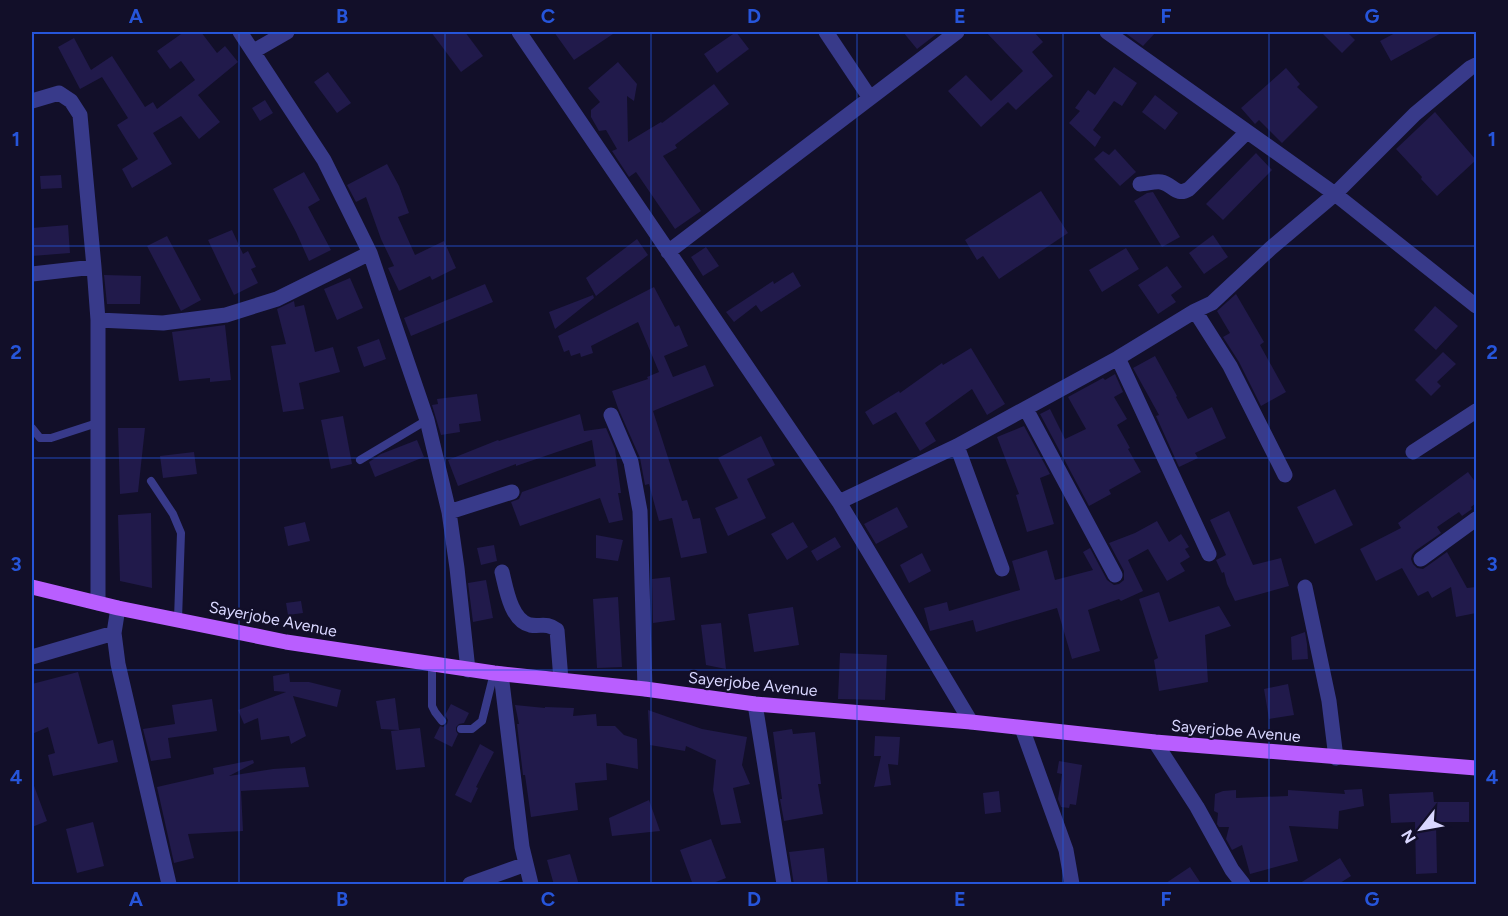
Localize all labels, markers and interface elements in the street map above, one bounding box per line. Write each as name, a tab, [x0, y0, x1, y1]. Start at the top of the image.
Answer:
text: A	[129, 4, 144, 28]
text: B	[336, 4, 348, 28]
text: C	[541, 4, 555, 28]
text: D	[747, 4, 761, 28]
text: E	[954, 4, 966, 28]
text: F	[1160, 4, 1172, 28]
text: G	[1365, 4, 1380, 28]
text: 1	[12, 127, 20, 151]
text: 1	[1488, 127, 1496, 151]
text: 2	[10, 340, 22, 364]
text: 2	[1486, 340, 1498, 364]
text: 3	[10, 552, 22, 576]
text: 3	[1486, 552, 1498, 576]
street label: Sayerjobe Avenue	[207, 597, 339, 641]
street label: Sayerjobe Avenue	[687, 668, 819, 700]
street label: Sayerjobe Avenue	[1170, 716, 1302, 746]
text: 4	[10, 765, 23, 789]
text: 4	[1486, 765, 1499, 789]
north arrow	[1391, 799, 1451, 859]
text: N	[1397, 826, 1420, 847]
text: A	[129, 887, 144, 911]
text: B	[336, 887, 348, 911]
text: C	[541, 887, 555, 911]
text: D	[747, 887, 761, 911]
text: E	[954, 887, 966, 911]
text: F	[1160, 887, 1172, 911]
text: G	[1365, 887, 1380, 911]

